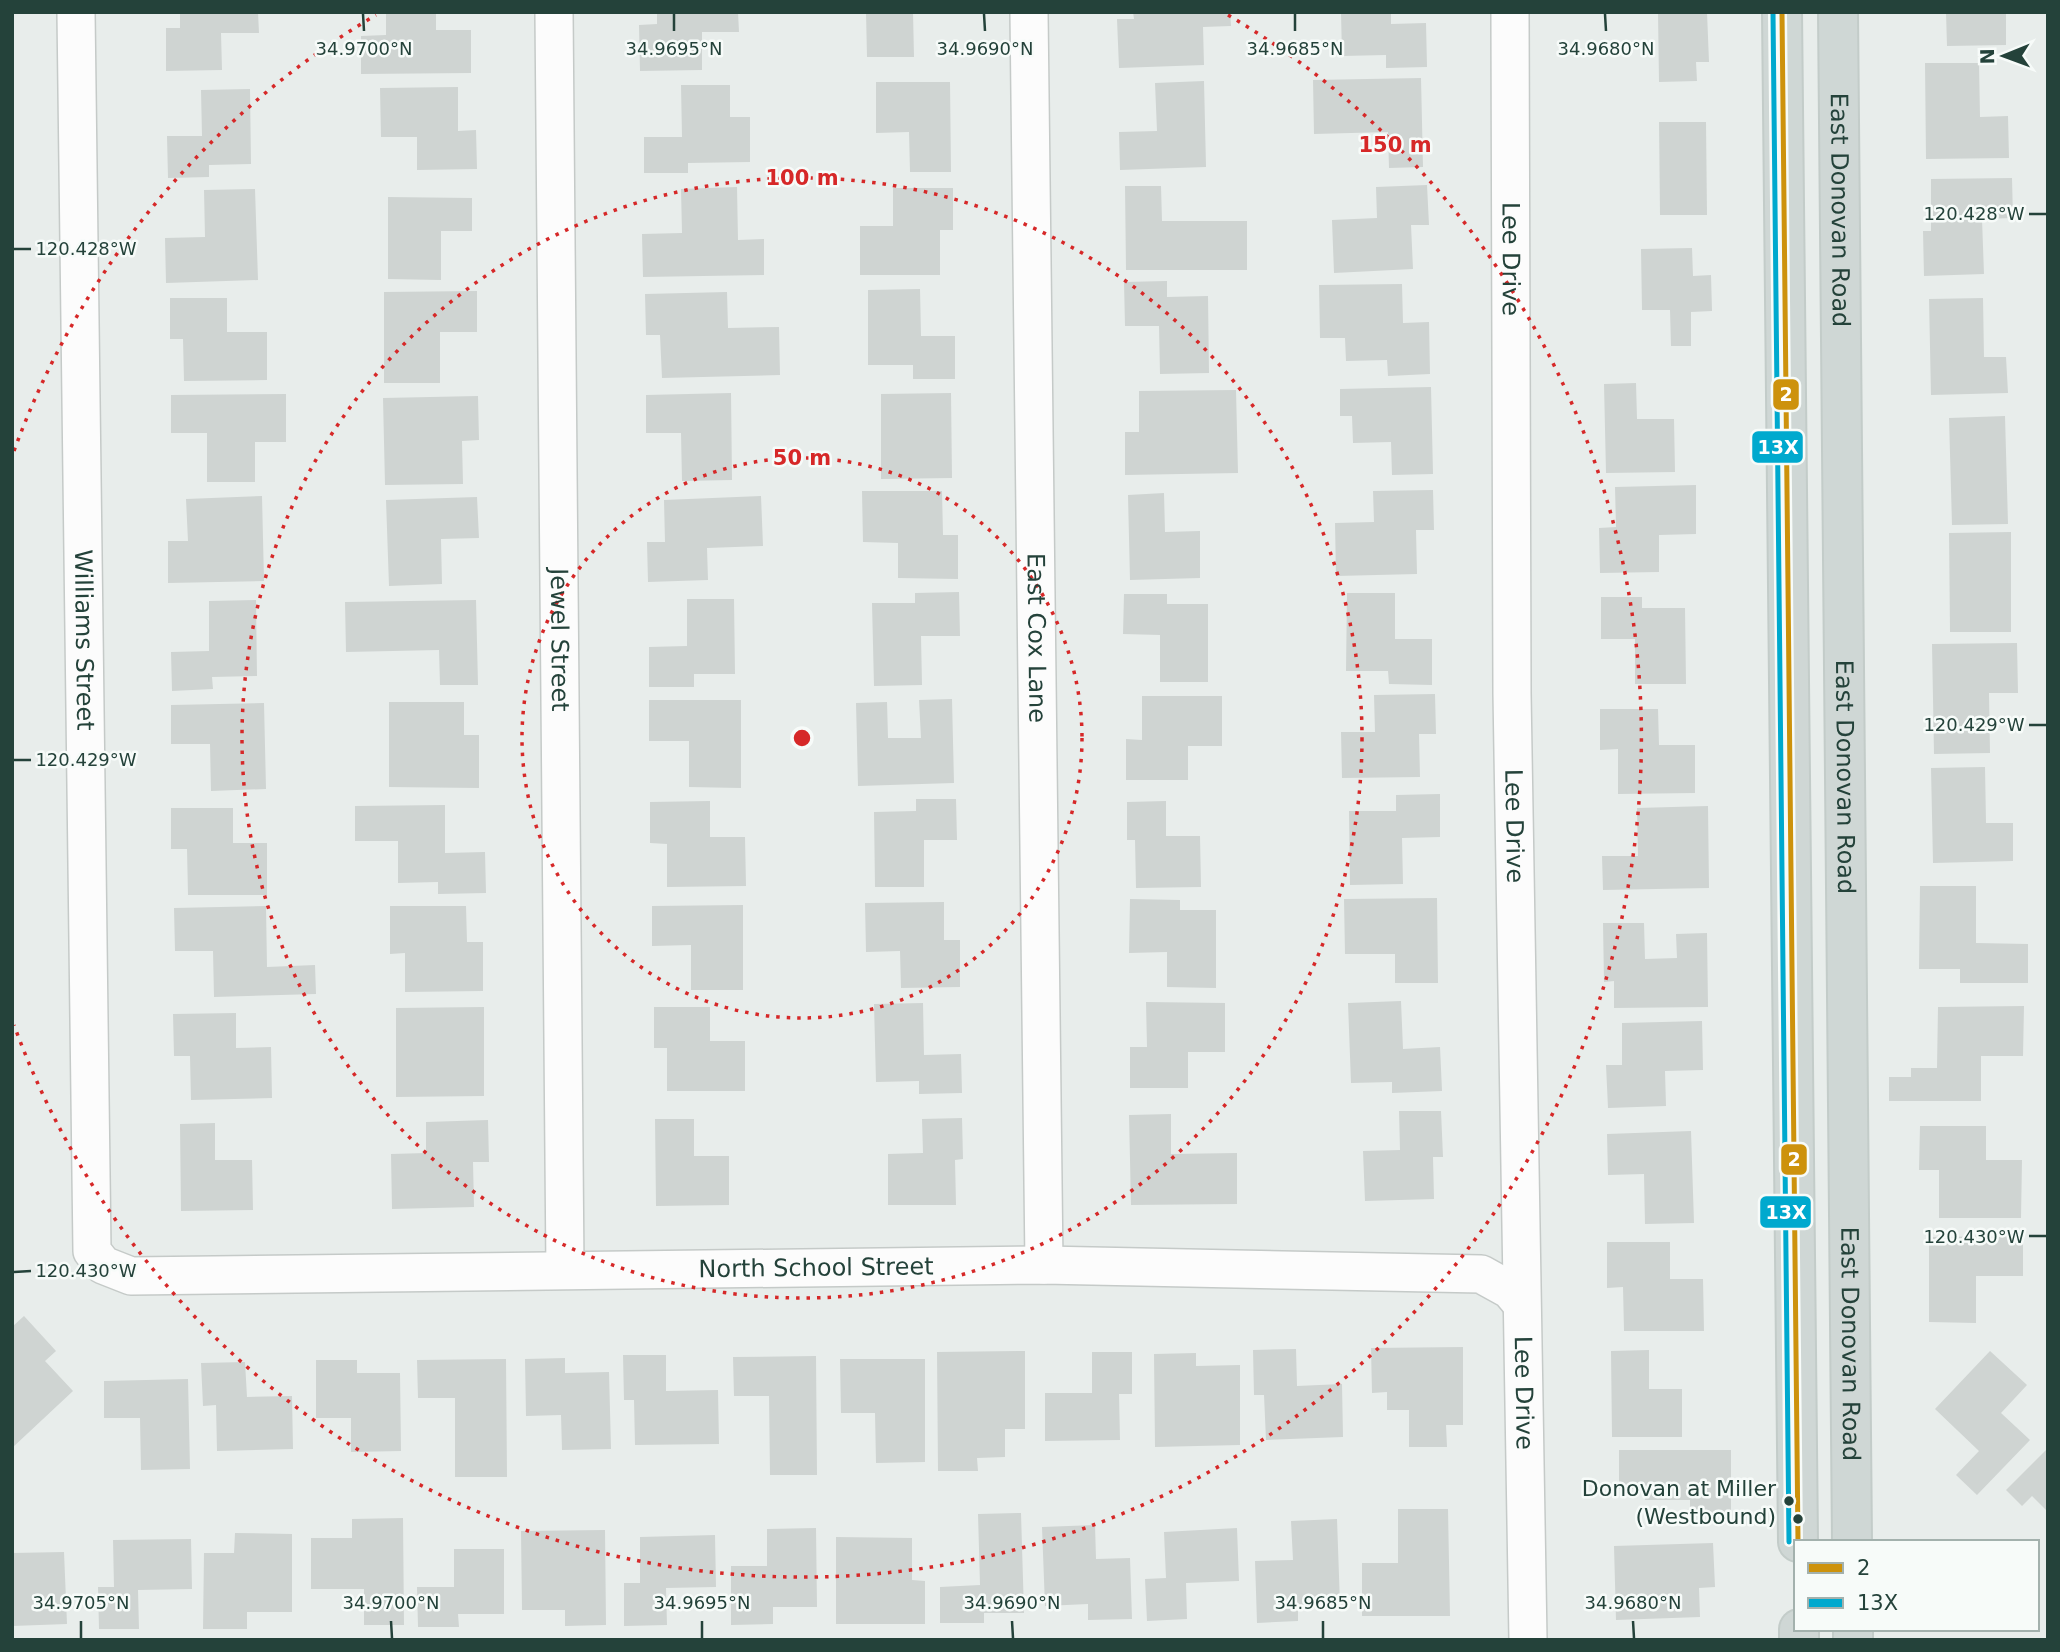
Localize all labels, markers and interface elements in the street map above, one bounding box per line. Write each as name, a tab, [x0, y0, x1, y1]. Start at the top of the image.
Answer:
north arrow	[1969, 21, 2039, 91]
text: 34.9700°N	[316, 38, 412, 59]
text: 34.9695°N	[626, 38, 722, 59]
text: 34.9690°N	[937, 38, 1033, 59]
text: 34.9685°N	[1247, 38, 1343, 59]
text: 34.9680°N	[1558, 38, 1654, 59]
text: N	[1976, 48, 1998, 64]
street label: East Donovan Road	[1825, 93, 1855, 327]
text: 150 m	[1358, 133, 1432, 157]
text: 100 m	[765, 166, 839, 190]
street label: Lee Drive	[1497, 202, 1525, 316]
text: 120.428°W	[1923, 203, 2025, 224]
text: 120.428°W	[35, 238, 137, 259]
line badge: 2	[1772, 378, 1800, 411]
text: 2	[1779, 383, 1793, 405]
line badge: 13X	[1751, 430, 1804, 464]
text: 13X	[1757, 436, 1799, 458]
text: 50 m	[773, 446, 831, 470]
street label: Williams Street	[69, 549, 99, 731]
street label: East Cox Lane	[1021, 553, 1052, 723]
street label: Jewel Street	[545, 566, 574, 712]
street label: East Donovan Road	[1830, 660, 1860, 894]
text: 120.429°W	[1923, 714, 2025, 735]
centre of rings	[790, 726, 814, 750]
text: 120.429°W	[35, 749, 137, 770]
street label: Lee Drive	[1499, 769, 1529, 883]
line badge: 2	[1780, 1143, 1808, 1176]
text: 2	[1787, 1148, 1801, 1170]
line badge: 13X	[1759, 1195, 1812, 1229]
text: 13X	[1765, 1201, 1807, 1223]
text: 120.430°W	[1923, 1226, 2025, 1247]
street label: East Donovan Road	[1835, 1227, 1865, 1461]
street label: North School Street	[698, 1252, 934, 1283]
text: 120.430°W	[35, 1260, 137, 1281]
street label: Lee Drive	[1509, 1336, 1539, 1450]
place label: Donovan at Miller (Westbound)	[1582, 1476, 1777, 1529]
marker: Donovan at Miller (Westbound)	[1782, 1494, 1796, 1508]
unlabelled marker	[1791, 1512, 1805, 1526]
legend	[1794, 1540, 2039, 1631]
text: 2	[1857, 1556, 1870, 1580]
text: 13X	[1857, 1591, 1898, 1615]
text: 34.9705°N	[33, 1592, 129, 1613]
text: 34.9700°N	[343, 1592, 439, 1613]
text: 34.9695°N	[654, 1592, 750, 1613]
text: 34.9690°N	[964, 1592, 1060, 1613]
text: 34.9685°N	[1275, 1592, 1371, 1613]
text: 34.9680°N	[1585, 1592, 1681, 1613]

